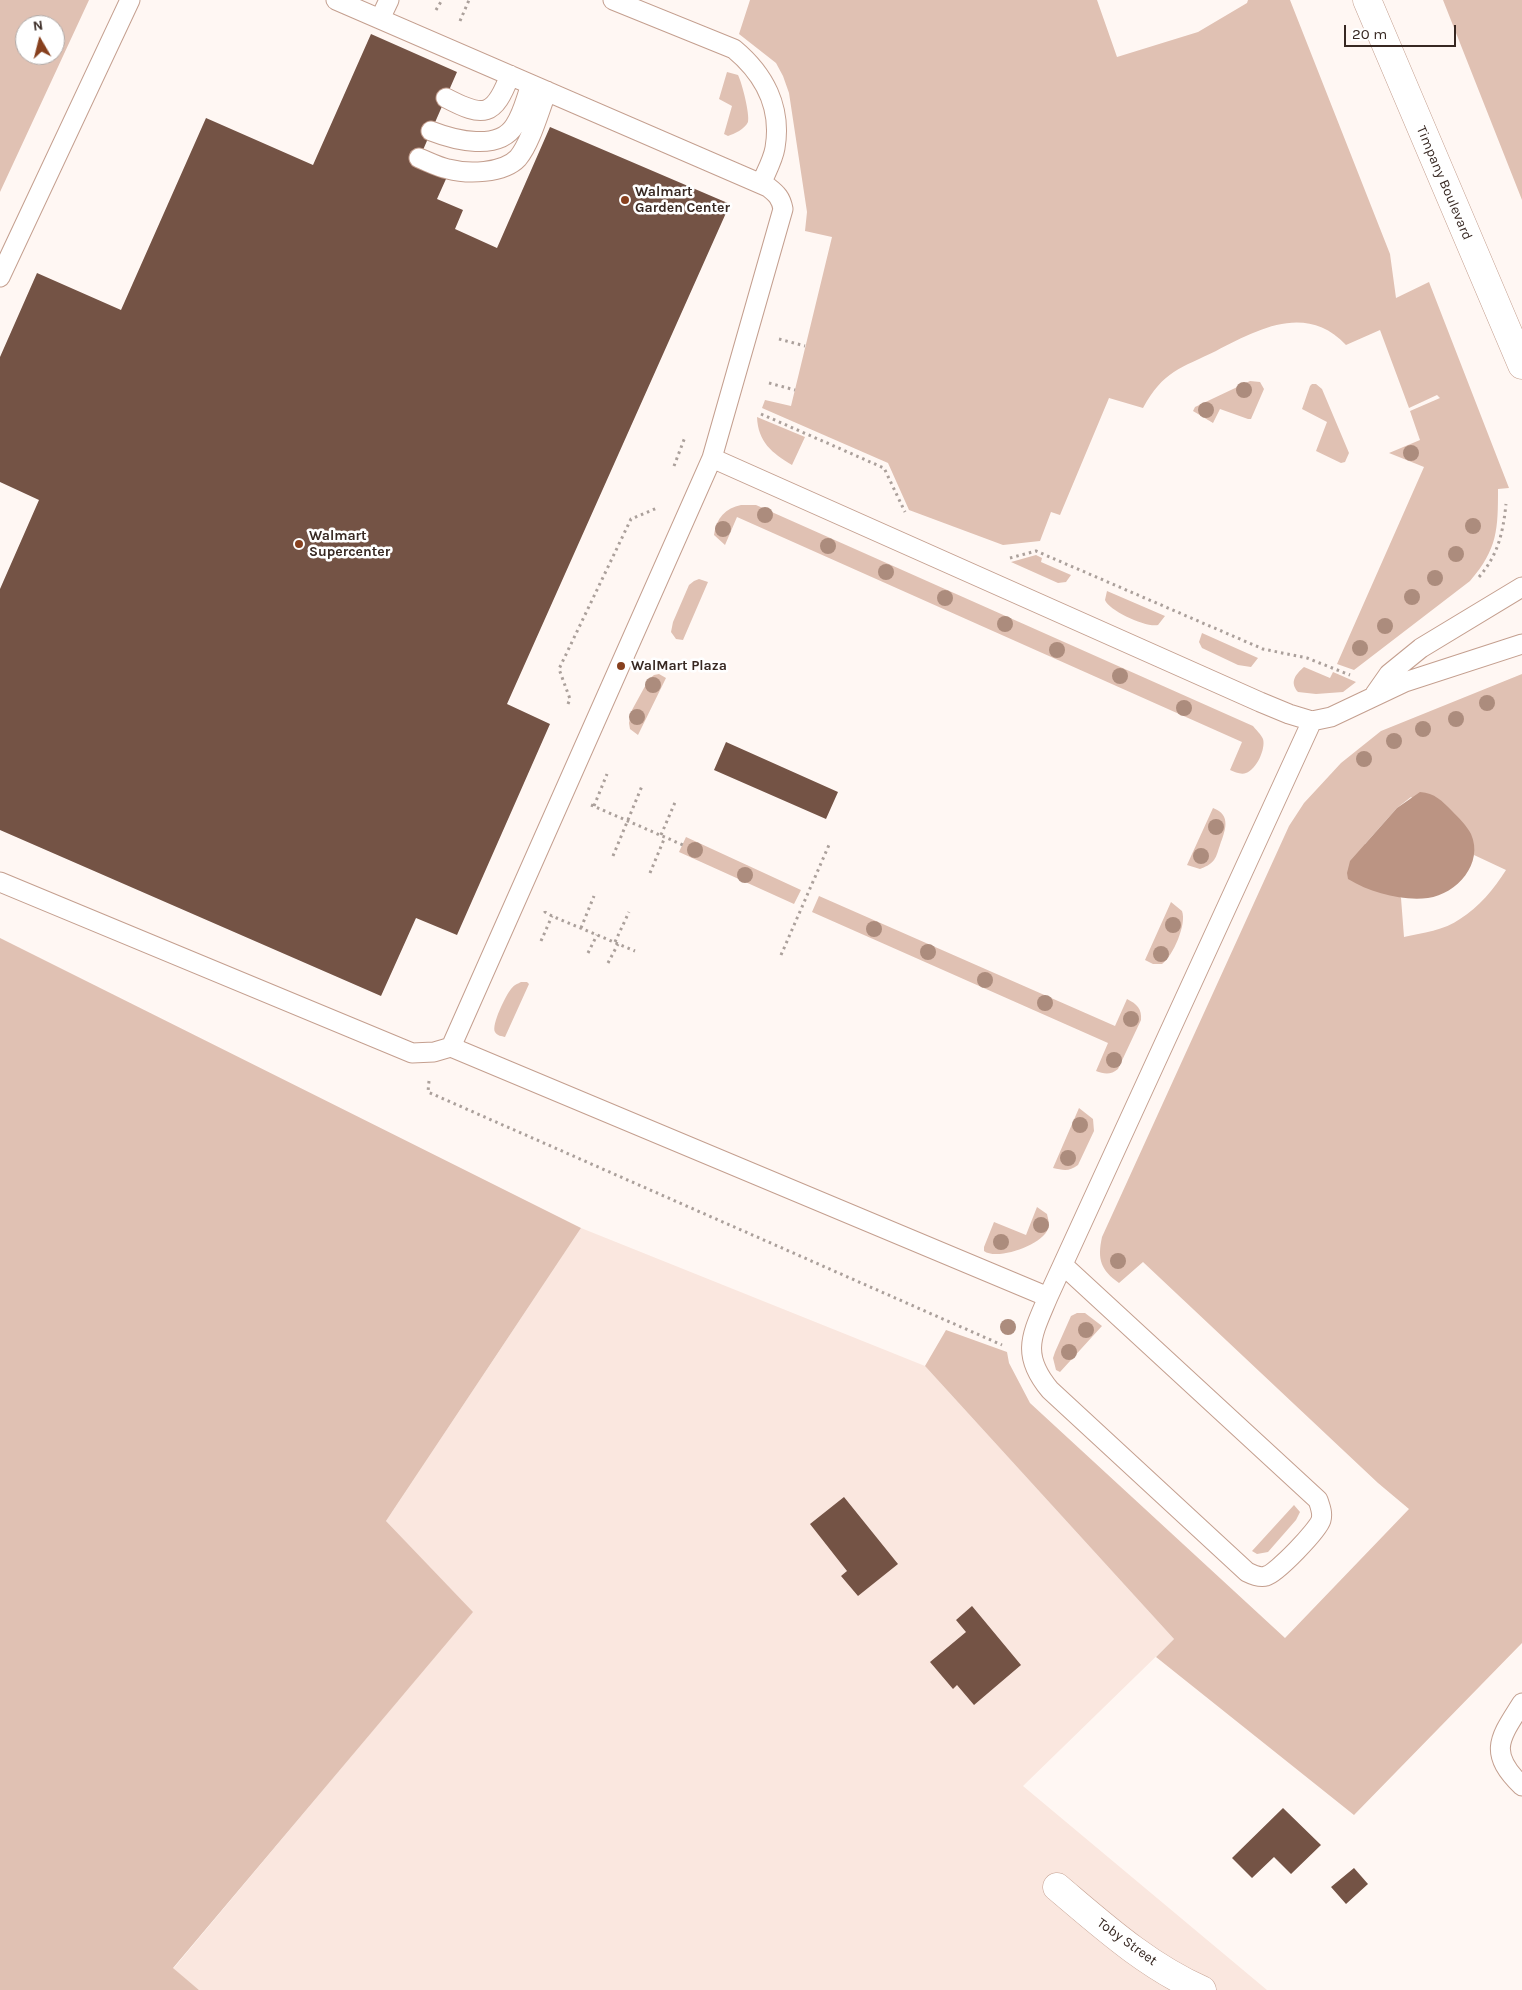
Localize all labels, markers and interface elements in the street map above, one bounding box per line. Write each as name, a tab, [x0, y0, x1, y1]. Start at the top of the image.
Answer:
north arrow	[15, 15, 65, 65]
scale bar	[1347, 15, 1460, 47]
text: N	[32, 17, 44, 35]
text: 20 m	[1352, 25, 1387, 43]
street label: Timpany Boulevard	[1412, 123, 1476, 243]
place label: Walmart Garden Center	[635, 184, 730, 216]
marker: Walmart Garden Center	[619, 194, 631, 206]
place label: Walmart Supercenter	[309, 528, 390, 560]
marker: Walmart Supercenter	[293, 538, 305, 550]
place label: WalMart Plaza	[631, 658, 727, 674]
marker: WalMart Plaza	[615, 660, 627, 672]
street label: Toby Street	[1094, 1915, 1160, 1969]

